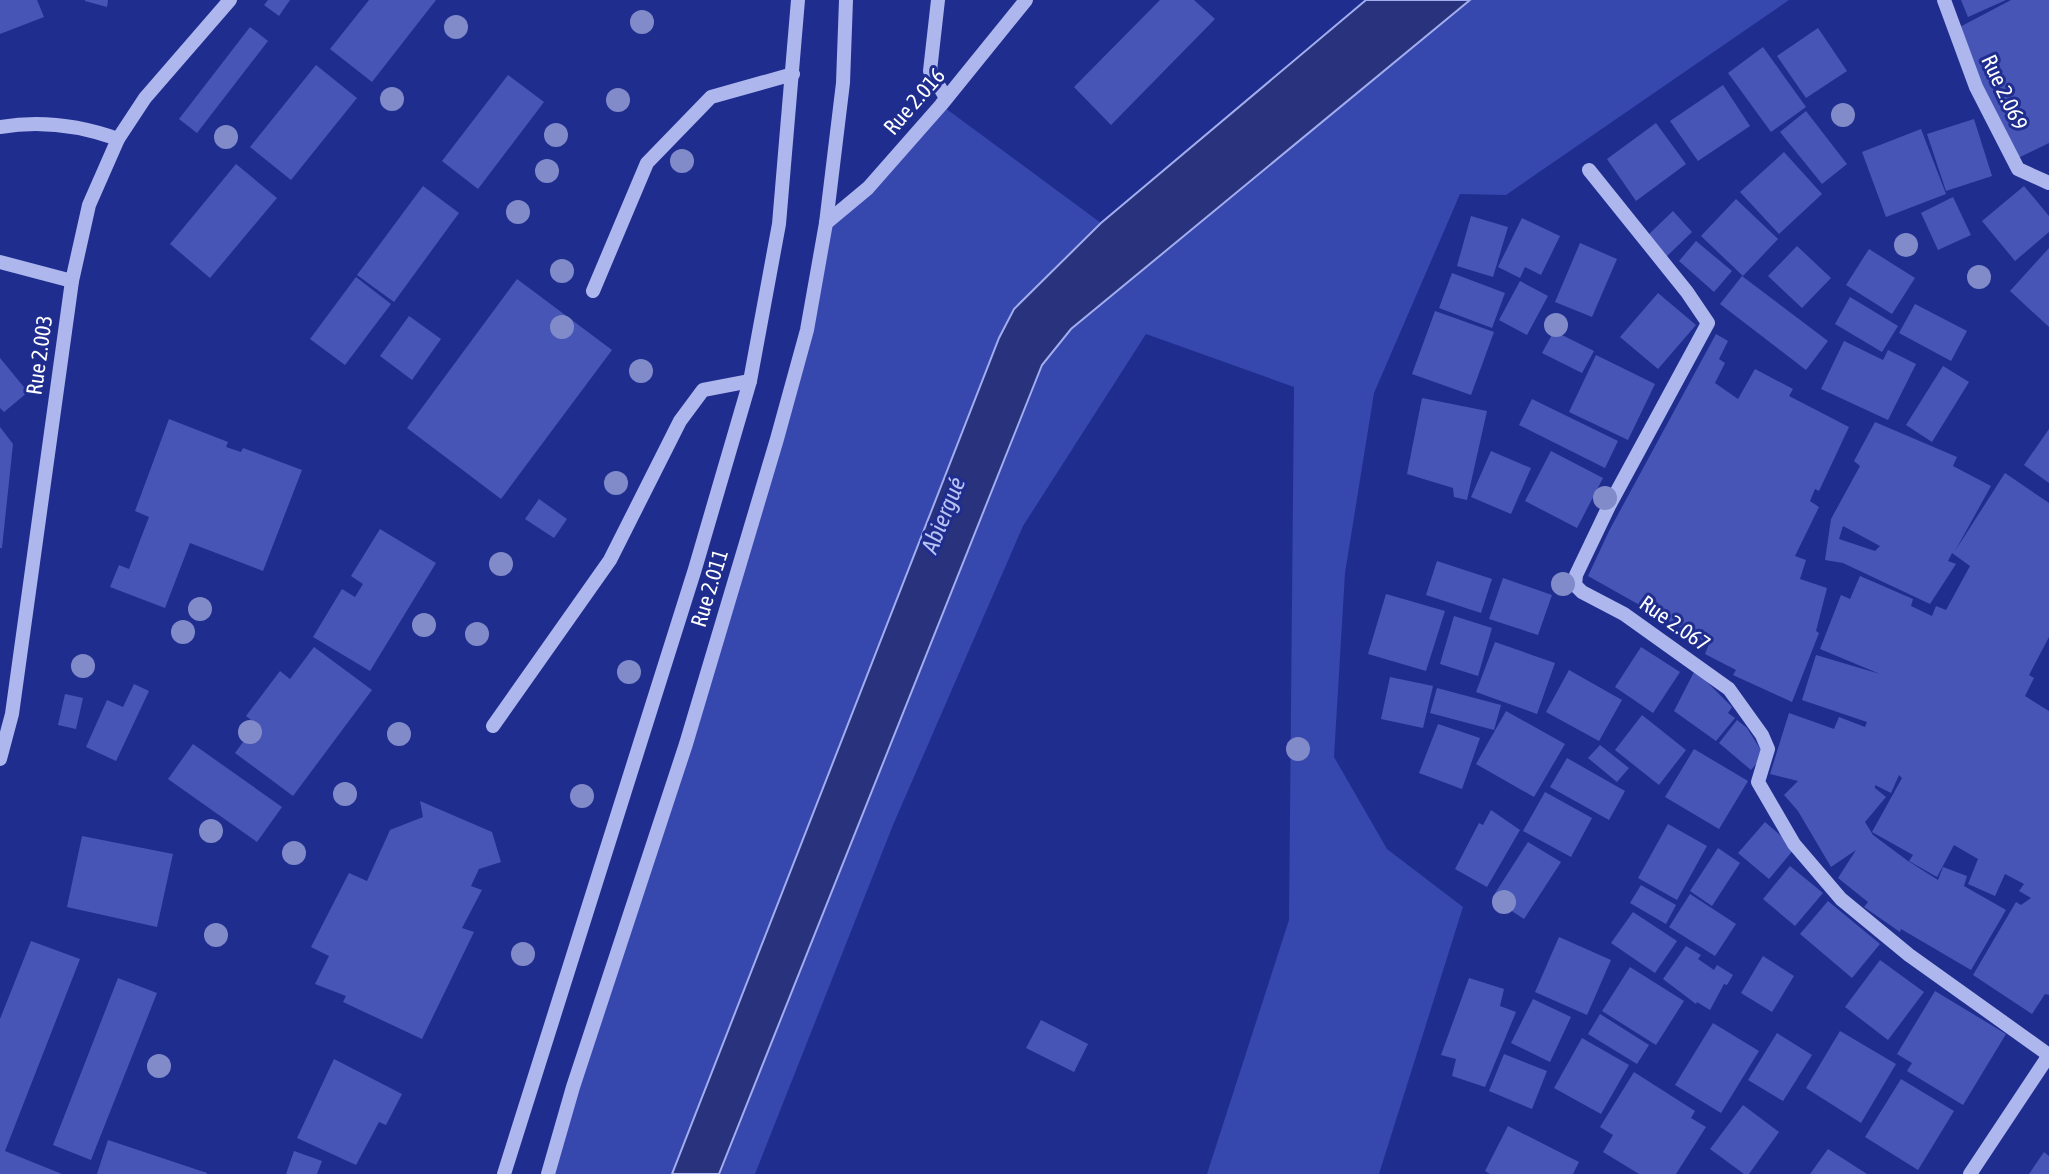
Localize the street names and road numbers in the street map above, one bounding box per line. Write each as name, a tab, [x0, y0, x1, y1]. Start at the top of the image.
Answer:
street label: Rue 2.069	[1976, 50, 2034, 134]
street label: Rue 2.016	[878, 62, 950, 140]
street label: Rue 2.003	[21, 314, 57, 396]
street label: Rue 2.011	[685, 546, 733, 630]
street label: Rue 2.067	[1635, 589, 1715, 657]

